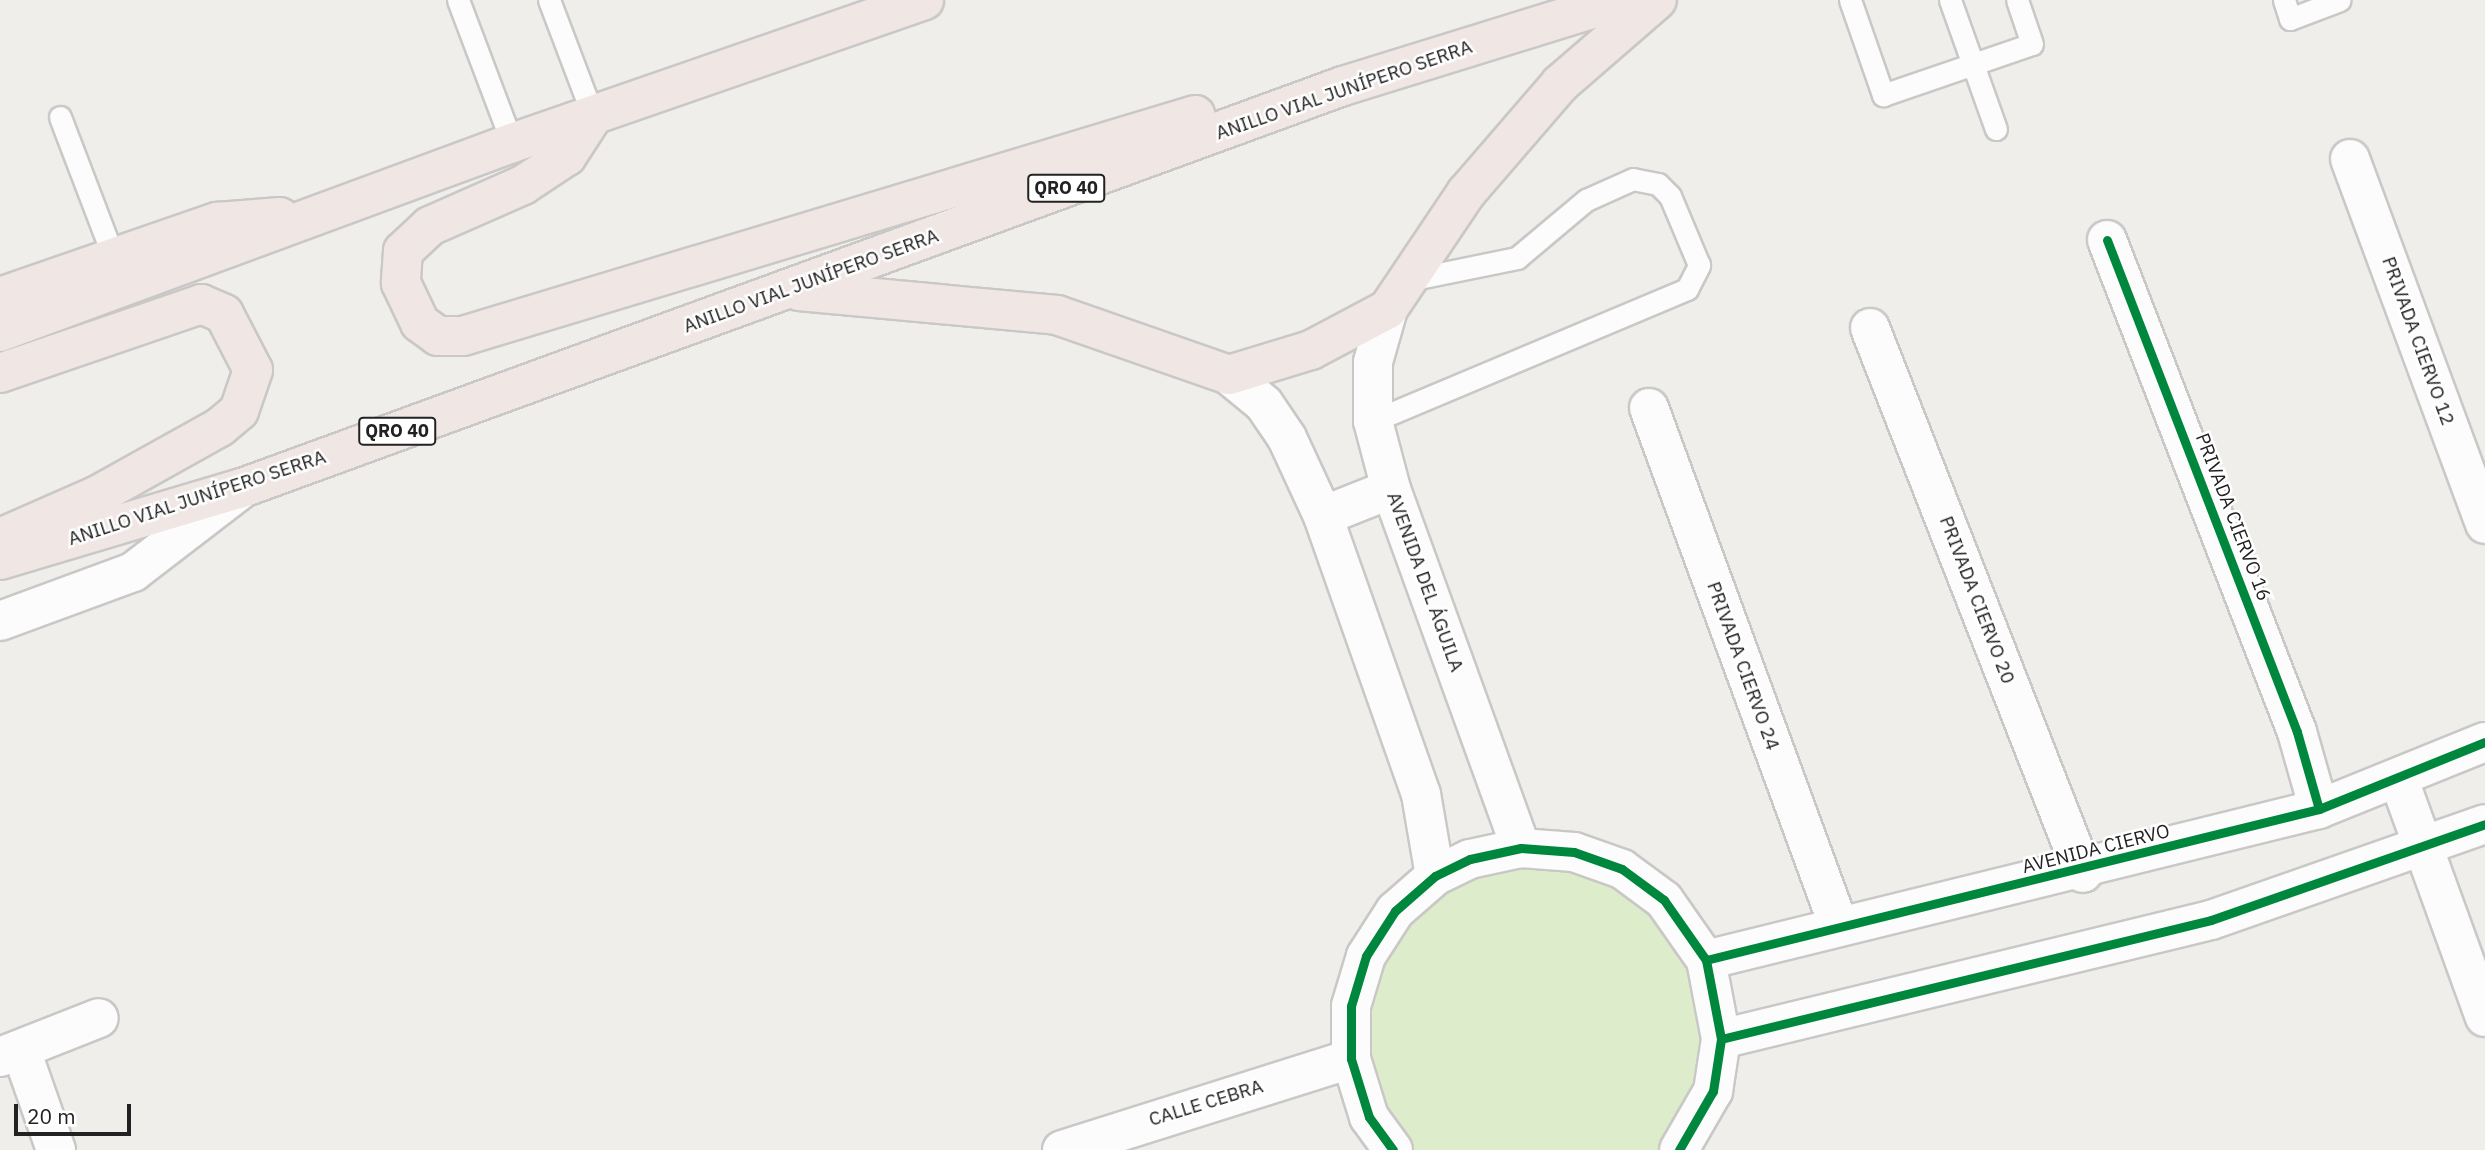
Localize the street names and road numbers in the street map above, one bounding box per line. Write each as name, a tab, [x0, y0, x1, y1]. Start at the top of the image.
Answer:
street label: ANILLO VIAL JUNÍPERO SERRA	[1213, 35, 1475, 145]
road number: QRO 40	[1026, 174, 1106, 202]
street label: ANILLO VIAL JUNÍPERO SERRA	[680, 224, 942, 338]
street label: PRIVADA CIERVO 12	[2377, 254, 2459, 428]
road number: QRO 40	[357, 416, 437, 446]
street label: PRIVADA CIERVO 16	[2191, 430, 2275, 604]
street label: ANILLO VIAL JUNÍPERO SERRA	[65, 445, 329, 551]
street label: AVENIDA DEL ÁGUILA	[1382, 489, 1468, 675]
street label: PRIVADA CIERVO 20	[1935, 513, 2019, 687]
street label: PRIVADA CIERVO 24	[1702, 579, 1784, 753]
street label: AVENIDA CIERVO	[2020, 820, 2172, 878]
street label: CALLE CEBRA	[1146, 1075, 1266, 1131]

